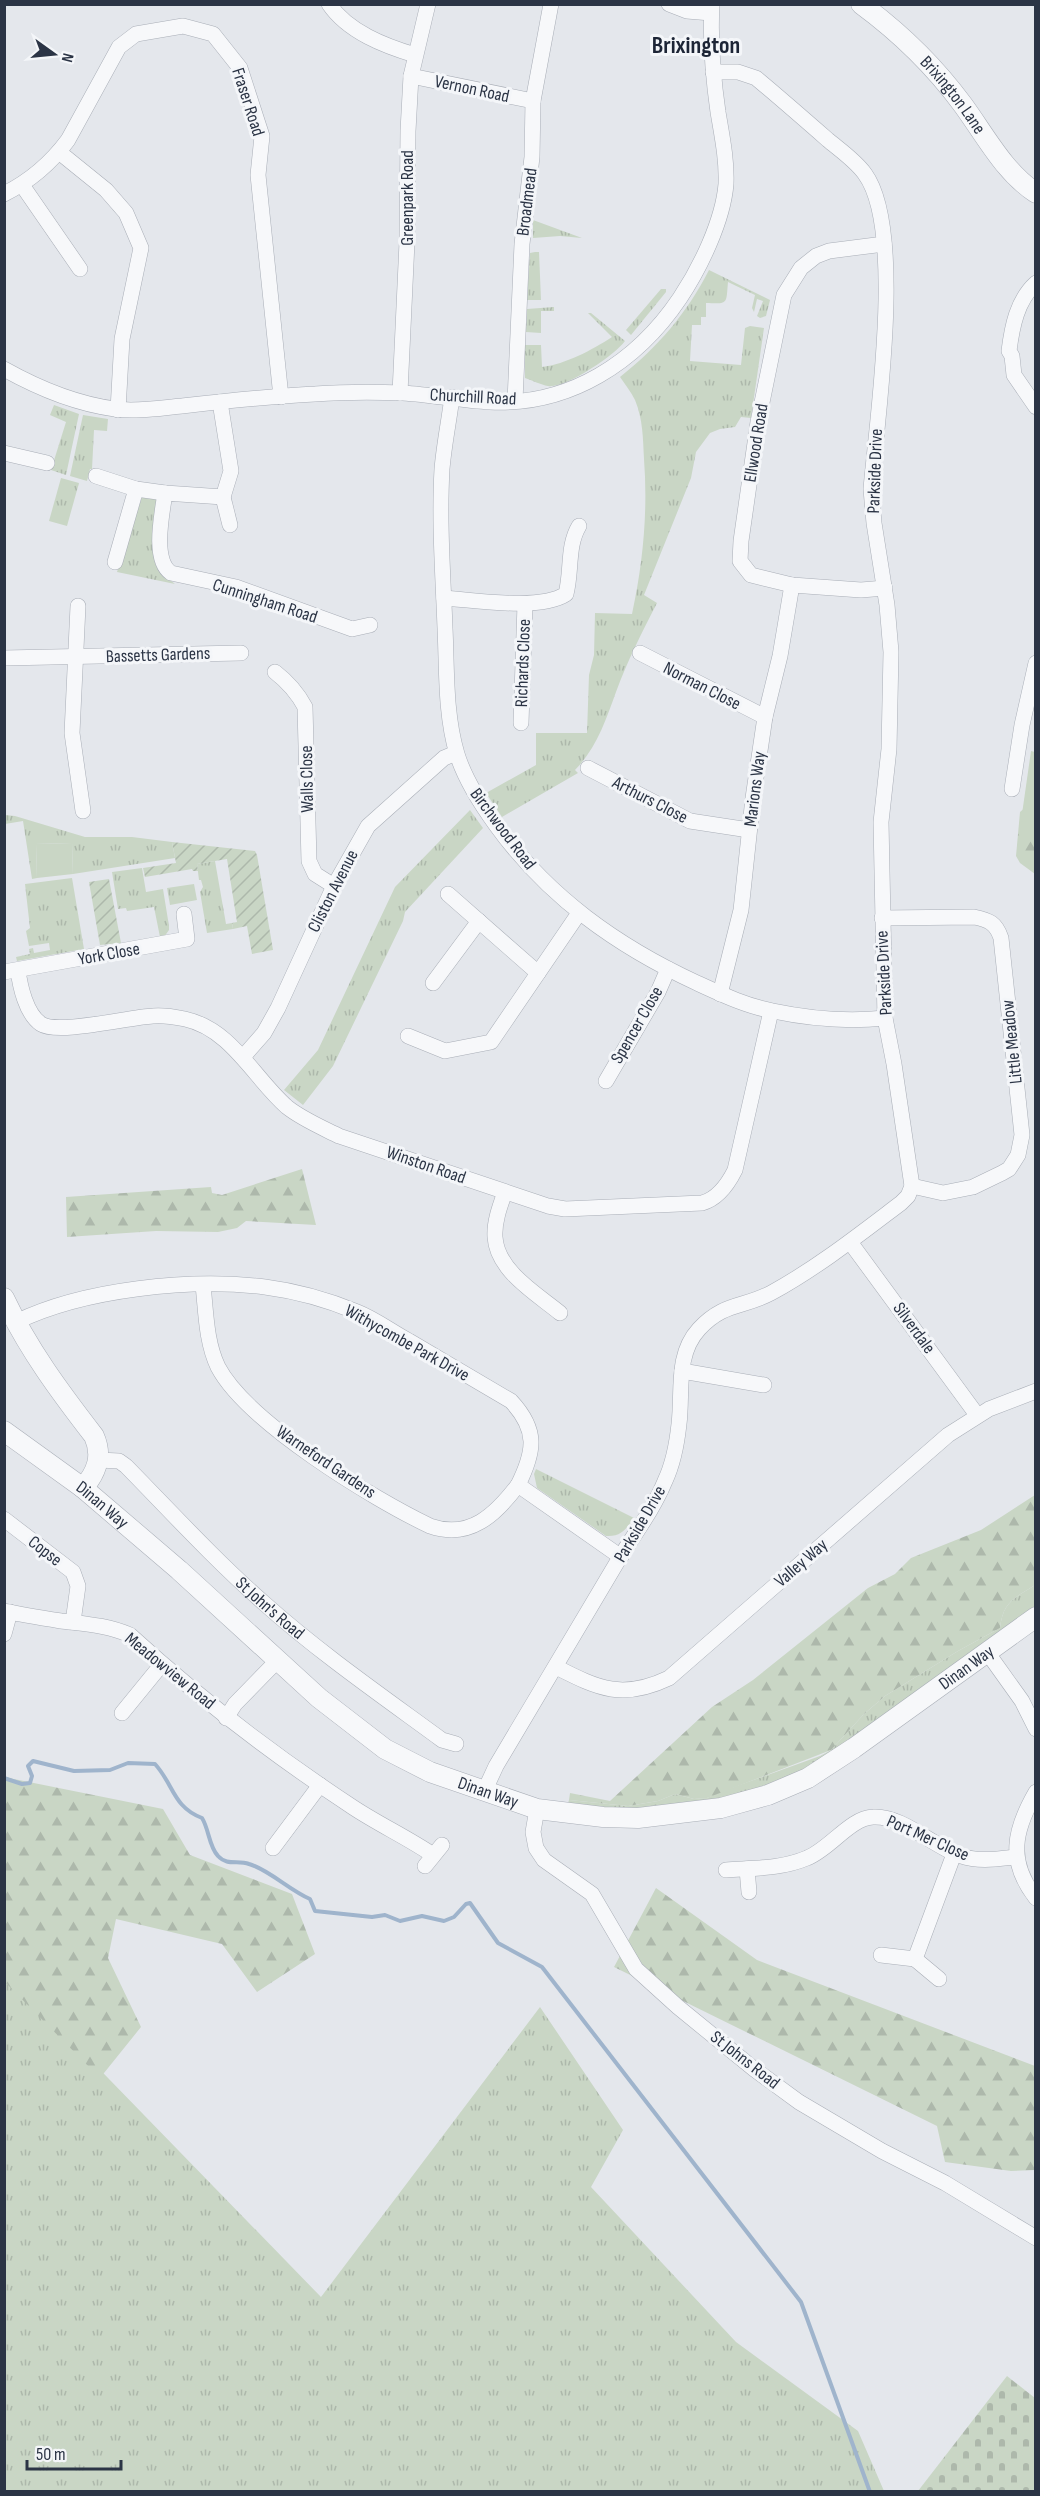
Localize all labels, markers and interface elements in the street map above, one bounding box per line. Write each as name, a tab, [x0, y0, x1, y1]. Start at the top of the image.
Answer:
north arrow	[24, 24, 84, 84]
district label: Brixington	[652, 31, 740, 60]
text: N	[57, 51, 77, 64]
street label: Brixington Lane	[916, 51, 990, 138]
street label: Fraser Road	[227, 65, 269, 139]
street label: Vernon Road	[433, 71, 511, 107]
street label: Greenpark Road	[397, 150, 418, 246]
street label: Broadmead	[512, 167, 542, 237]
street label: Churchill Road	[429, 384, 517, 410]
street label: Ellwood Road	[739, 402, 773, 484]
street label: Parkside Drive	[863, 428, 887, 514]
street label: Cunningham Road	[210, 574, 320, 628]
street label: Richards Close	[511, 618, 535, 708]
street label: Bassetts Gardens	[105, 643, 211, 667]
street label: Norman Close	[660, 658, 744, 714]
street label: Walls Close	[296, 745, 318, 813]
street label: Marions Way	[740, 750, 770, 828]
street label: Arthurs Close	[608, 772, 691, 828]
street label: Birchwood Road	[466, 784, 540, 874]
street label: Cliston Avenue	[303, 846, 363, 936]
street label: Parkside Drive	[871, 930, 897, 1016]
street label: York Close	[77, 938, 141, 970]
street label: Spencer Close	[606, 983, 668, 1067]
street label: Little Meadow	[997, 999, 1027, 1085]
street label: Winston Road	[384, 1142, 468, 1188]
street label: Silverdale	[888, 1298, 940, 1358]
street label: Withycombe Park Drive	[341, 1300, 473, 1386]
street label: Warneford Gardens	[272, 1421, 380, 1503]
street label: Dinan Way	[72, 1476, 133, 1533]
street label: Parkside Drive	[610, 1482, 670, 1566]
street label: Copse	[24, 1531, 66, 1571]
street label: Valley Way	[770, 1534, 832, 1592]
street label: St John's Road	[231, 1572, 309, 1644]
street label: Meadowview Road	[121, 1628, 219, 1714]
street label: Dinan Way	[935, 1640, 998, 1694]
street label: Dinan Way	[455, 1772, 521, 1812]
street label: Port Mer Close	[884, 1811, 972, 1865]
street label: St Johns Road	[706, 2027, 784, 2093]
scale bar	[27, 2433, 122, 2471]
text: 50 m	[36, 2444, 66, 2465]

